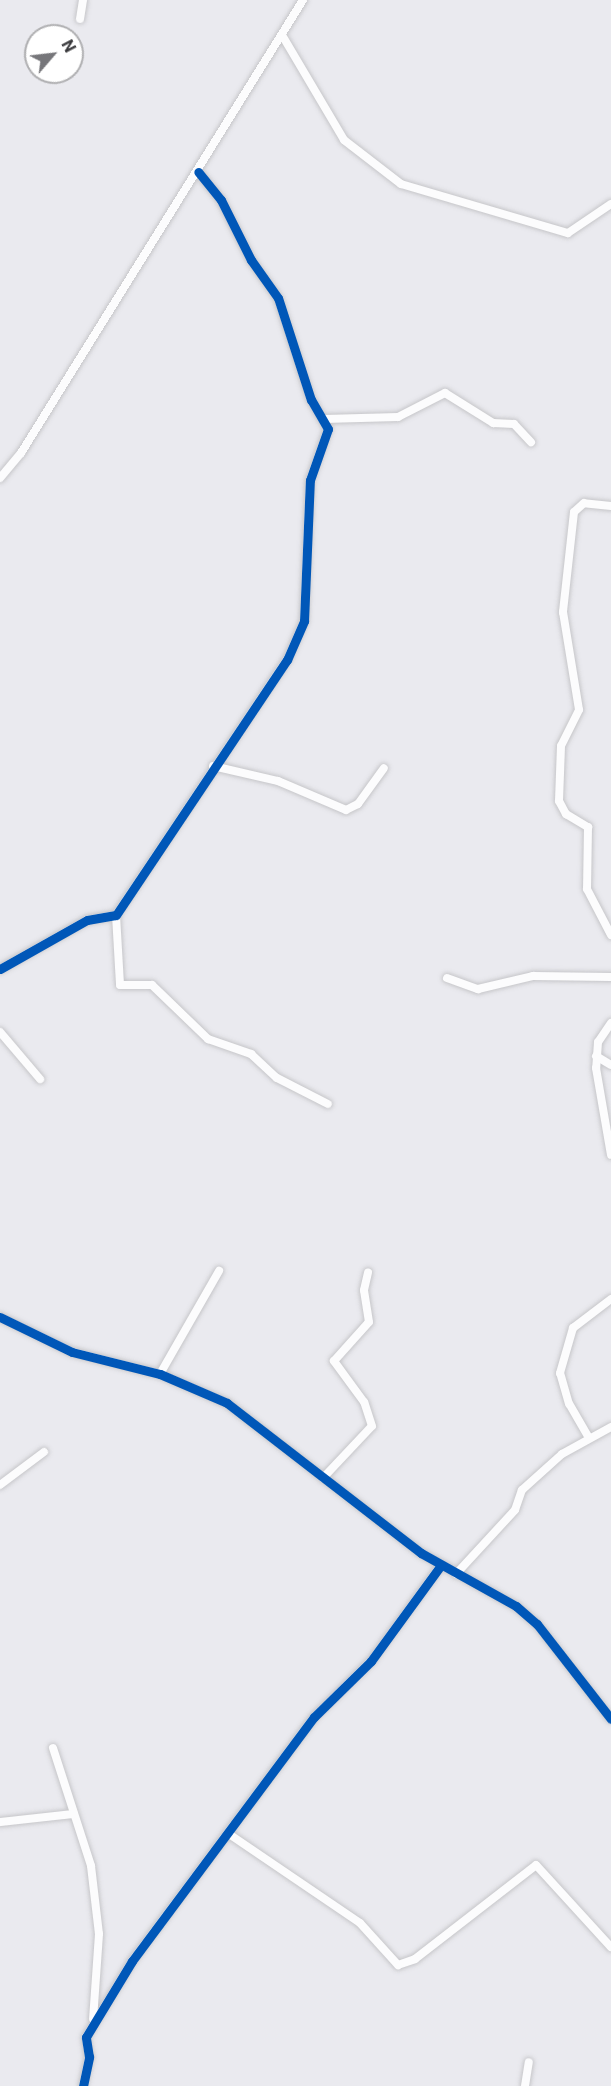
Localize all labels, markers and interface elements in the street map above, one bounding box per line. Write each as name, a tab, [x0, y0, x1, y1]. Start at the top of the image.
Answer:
north arrow	[24, 24, 84, 84]
text: N	[58, 37, 80, 56]

